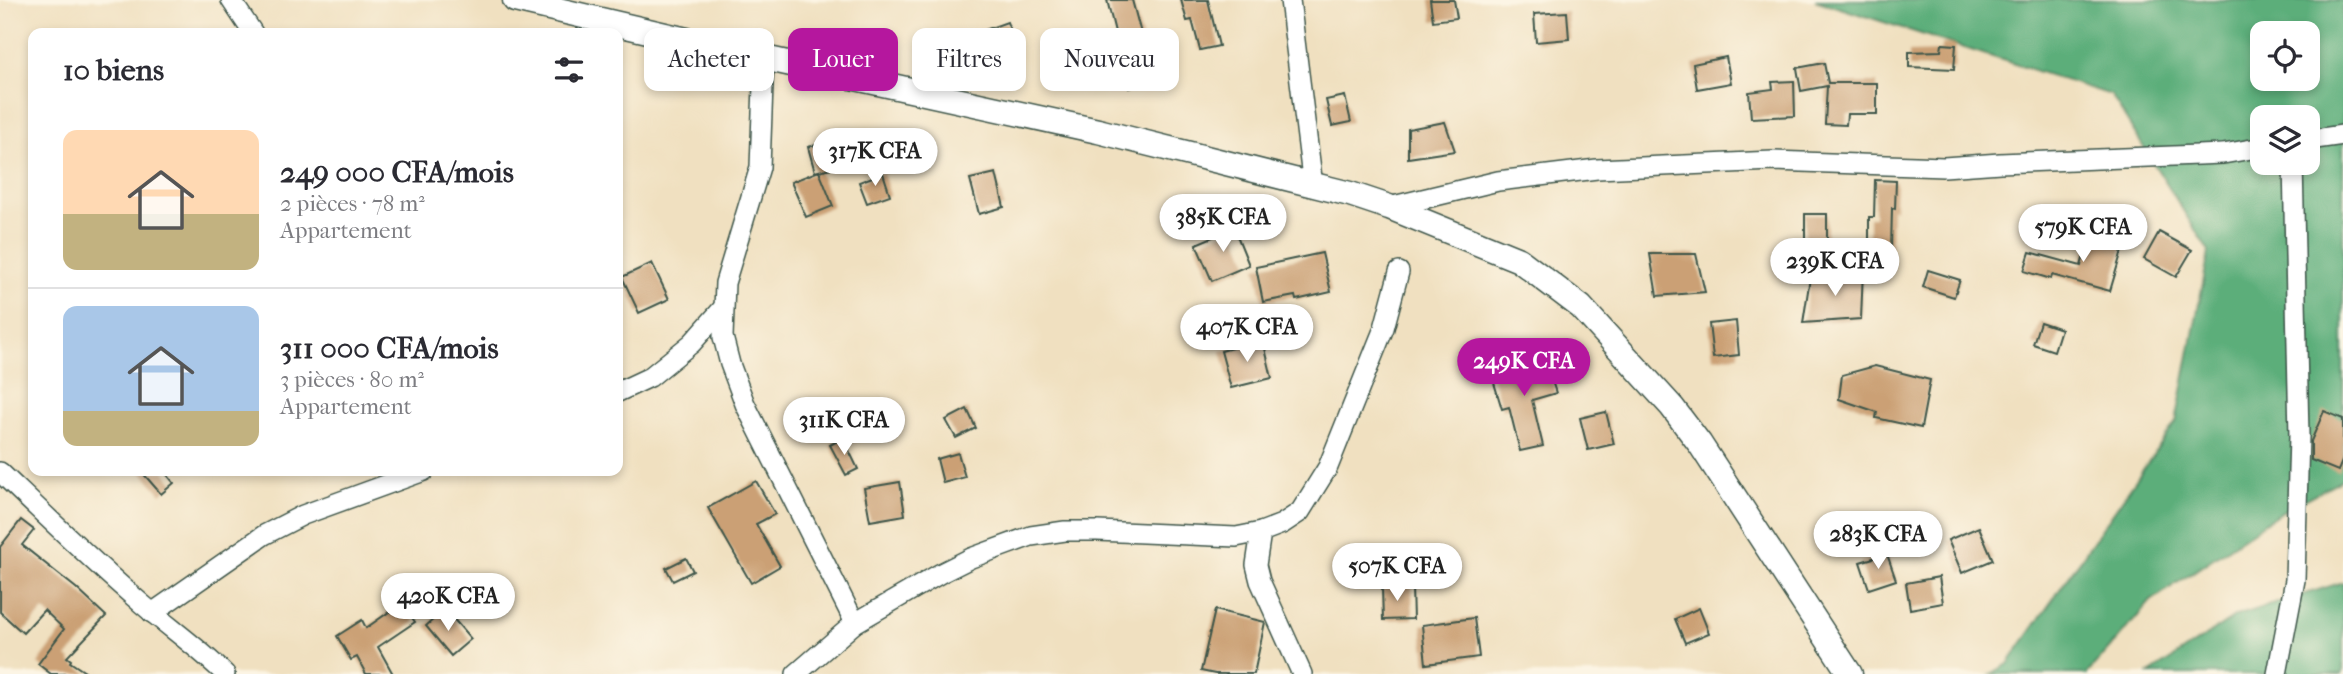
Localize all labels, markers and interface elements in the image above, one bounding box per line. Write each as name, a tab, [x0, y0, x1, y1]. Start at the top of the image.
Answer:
map controls	[2250, 21, 2320, 175]
button: locate	[2250, 21, 2320, 91]
chip: Acheter	[644, 28, 774, 91]
chip: Louer	[788, 28, 898, 91]
chip: Filtres	[912, 28, 1026, 91]
chip: Nouveau	[1040, 28, 1179, 91]
icon: filters	[550, 51, 588, 89]
text: 10 biens	[63, 53, 164, 88]
button: layers	[2250, 105, 2320, 175]
pin: 317K CFA	[803, 128, 947, 188]
text: 317K CFA	[829, 137, 921, 164]
text: 249 000 CFA/mois	[280, 155, 514, 190]
icon: home	[119, 158, 203, 242]
text: 2 pièces · 78 m²	[280, 190, 425, 217]
pin: 385K CFA	[1151, 194, 1295, 254]
text: 385K CFA	[1176, 203, 1270, 230]
pin: 579K CFA	[2011, 204, 2155, 264]
text: 579K CFA	[2034, 213, 2132, 240]
text: Appartement	[280, 217, 412, 244]
pin: 239K CFA	[1763, 238, 1907, 298]
text: 239K CFA	[1786, 247, 1884, 274]
pin: 407K CFA	[1175, 304, 1319, 364]
text: 407K CFA	[1196, 313, 1298, 340]
text: 311 000 CFA/mois	[280, 331, 499, 366]
icon: home	[119, 334, 203, 418]
pin: 249K CFA	[1452, 338, 1596, 398]
text: 249K CFA	[1473, 347, 1575, 374]
text: 3 pièces · 80 m²	[280, 366, 424, 393]
text: Appartement	[280, 393, 412, 420]
pin: 311K CFA	[772, 398, 916, 457]
text: 311K CFA	[799, 406, 889, 433]
pin: 283K CFA	[1806, 512, 1950, 571]
text: 283K CFA	[1830, 520, 1926, 547]
pin: 507K CFA	[1325, 544, 1469, 603]
text: 507K CFA	[1348, 552, 1446, 579]
pin: 420K CFA	[376, 574, 520, 633]
text: 420K CFA	[397, 582, 499, 609]

